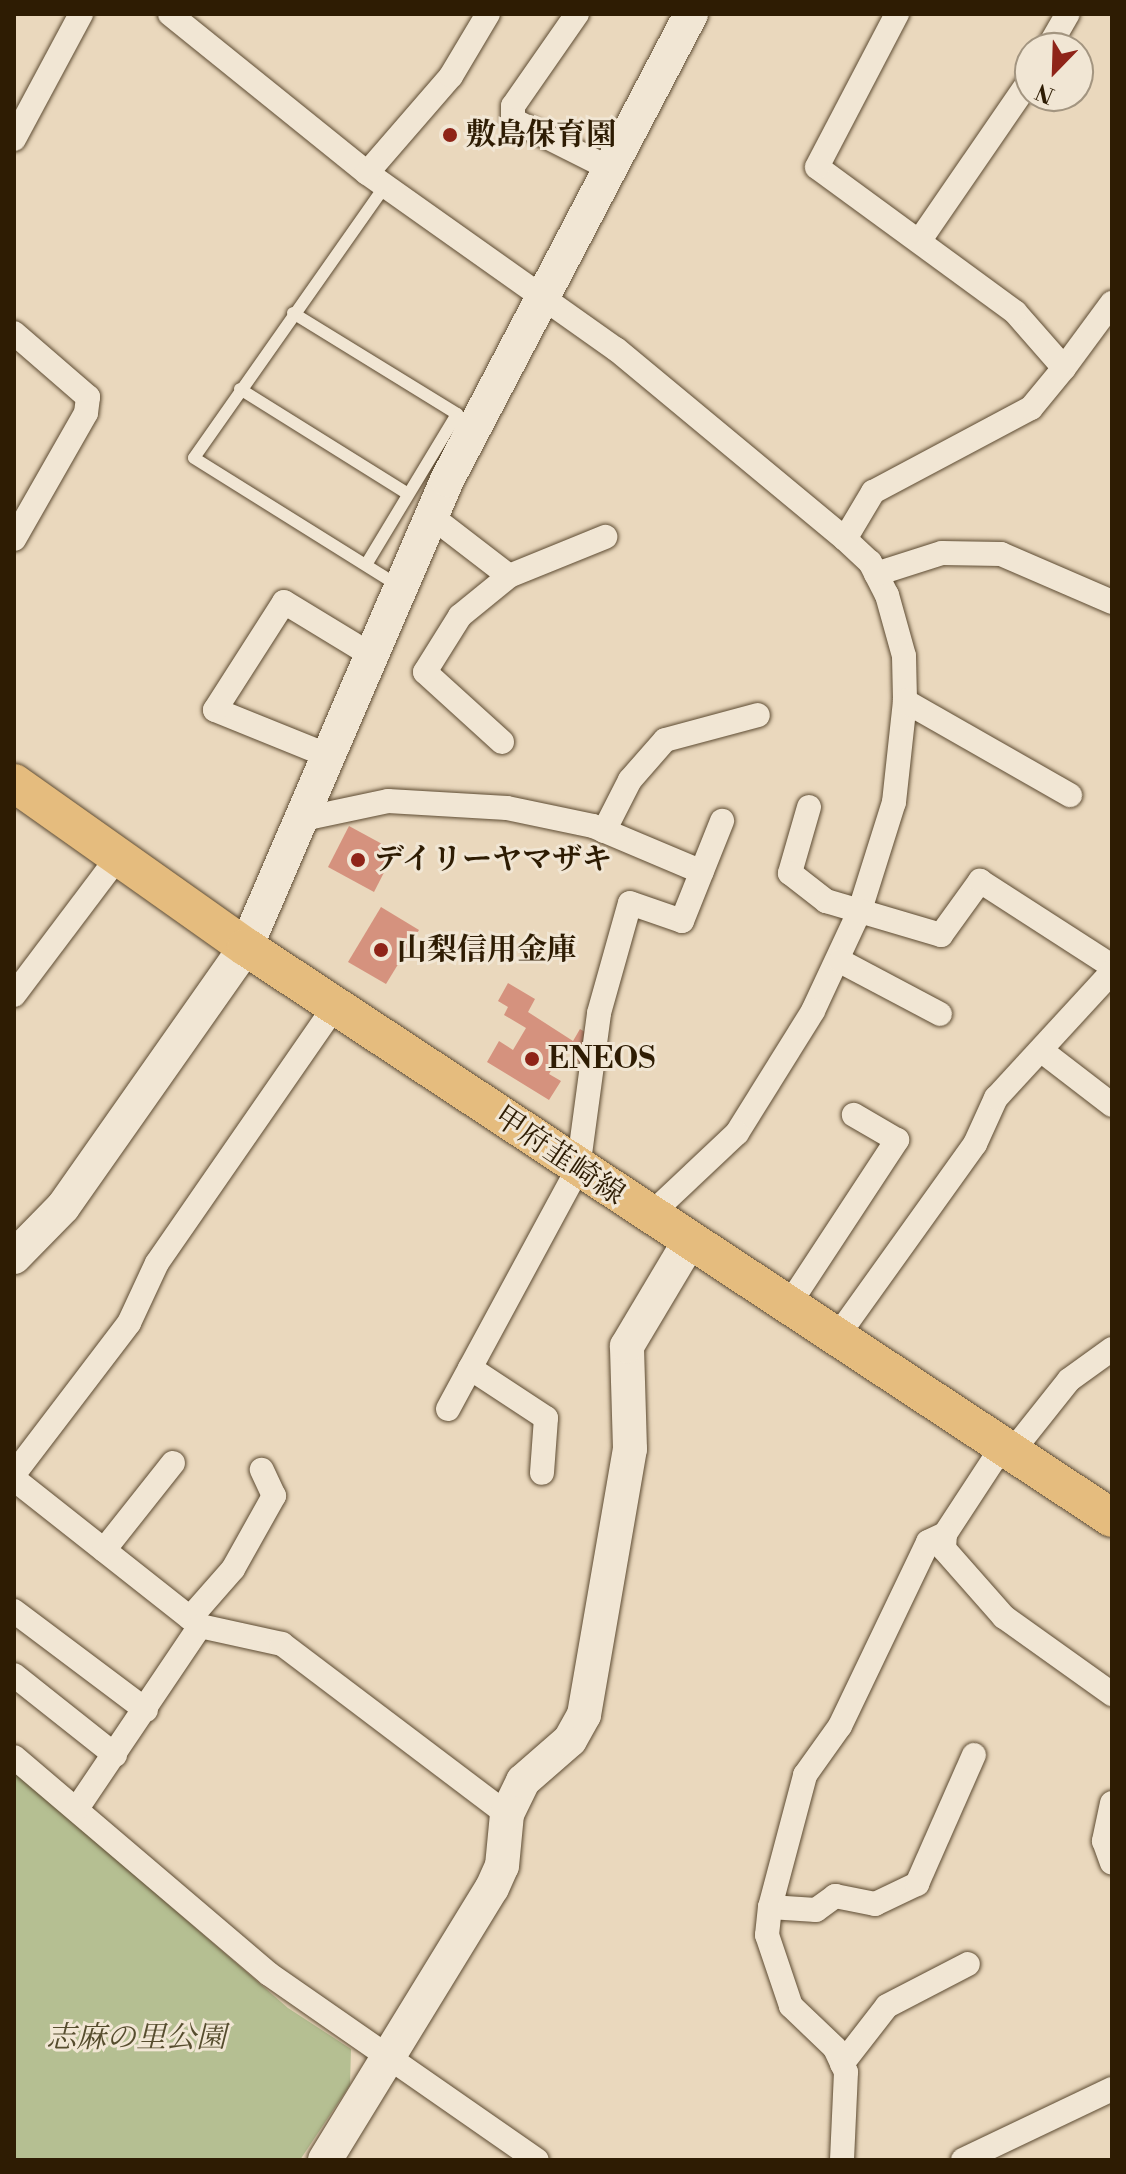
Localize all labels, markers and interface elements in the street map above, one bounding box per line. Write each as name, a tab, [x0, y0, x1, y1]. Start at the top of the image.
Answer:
north arrow	[1014, 32, 1094, 112]
text: N	[1032, 77, 1058, 109]
place label: 敷島保育園	[466, 117, 616, 153]
marker: 敷島保育園	[441, 126, 459, 144]
place label: デイリーヤマザキ	[374, 842, 614, 878]
marker: デイリーヤマザキ	[349, 851, 367, 869]
place label: 山梨信用金庫	[397, 932, 577, 968]
marker: 山梨信用金庫	[372, 941, 390, 959]
place label: ENEOS	[548, 1041, 655, 1077]
marker: ENEOS	[523, 1050, 541, 1068]
street label: 甲府韮崎線	[487, 1099, 631, 1213]
park label: 志麻の里公園	[46, 2020, 226, 2056]

